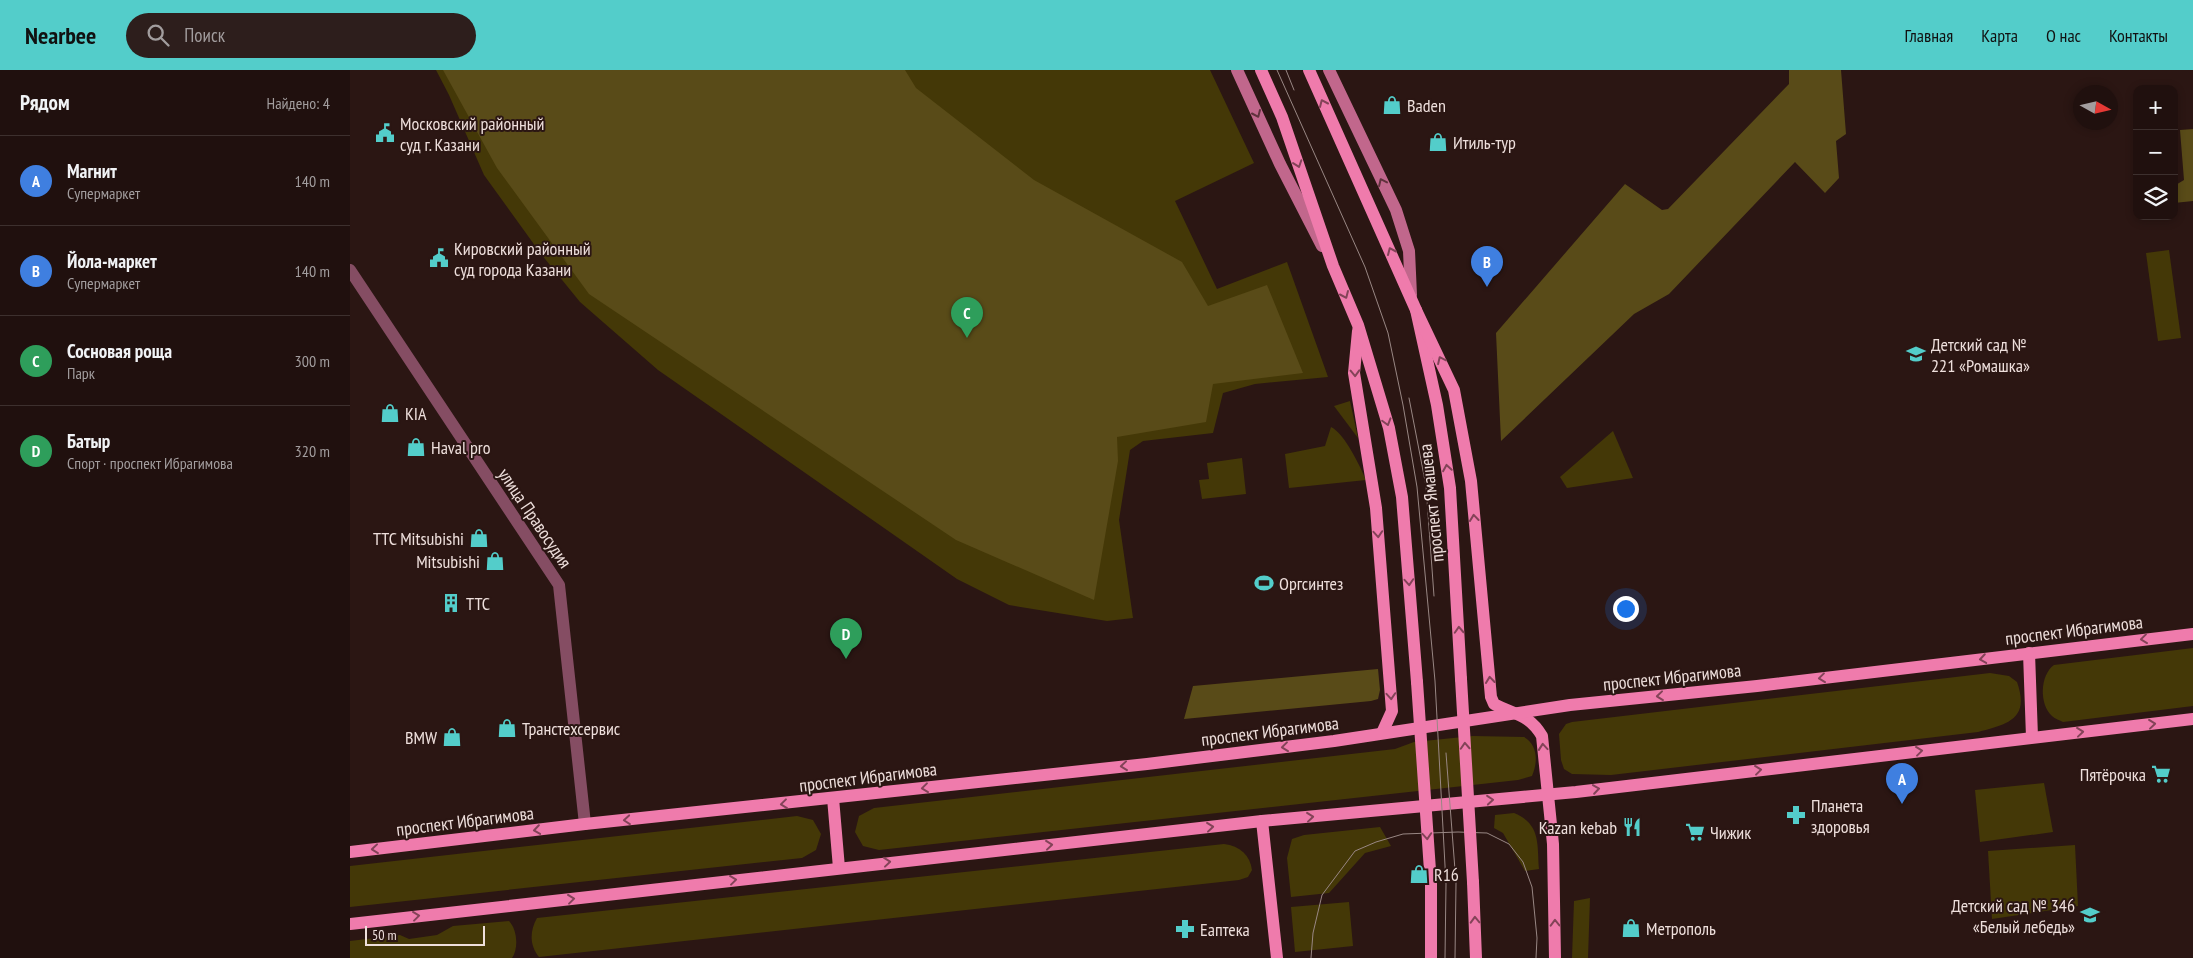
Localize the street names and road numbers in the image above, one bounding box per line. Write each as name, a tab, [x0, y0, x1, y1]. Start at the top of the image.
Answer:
street label: проспект Ямашева	[1413, 443, 1449, 563]
street label: улица Правосудия	[493, 464, 577, 572]
street label: проспект Ибрагимова	[2004, 610, 2144, 650]
street label: проспект Ибрагимова	[1602, 658, 1742, 696]
street label: проспект Ибрагимова	[1200, 711, 1340, 751]
street label: проспект Ибрагимова	[798, 757, 938, 797]
street label: проспект Ибрагимова	[395, 801, 535, 841]

